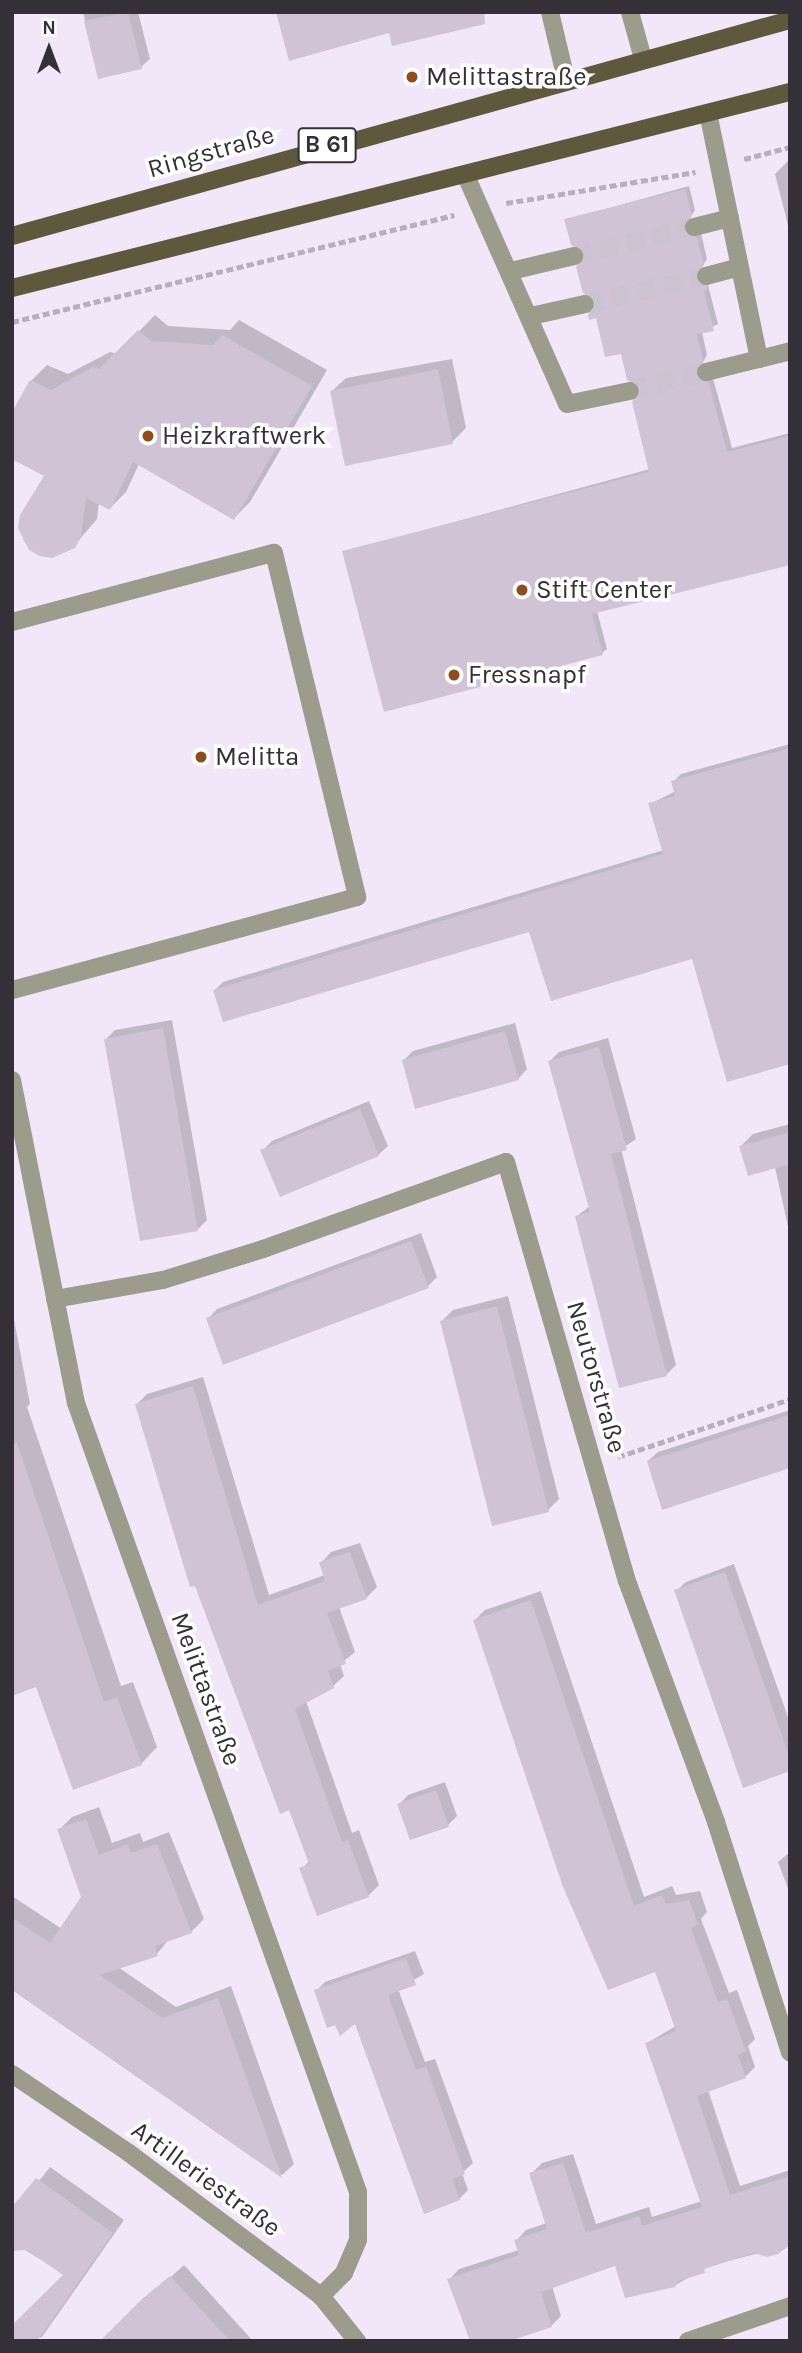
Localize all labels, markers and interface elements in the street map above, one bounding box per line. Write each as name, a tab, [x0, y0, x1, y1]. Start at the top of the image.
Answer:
north arrow	[14, 14, 84, 84]
text: N	[42, 17, 56, 39]
place label: Melittastraße	[426, 61, 587, 93]
marker: Melittastraße	[404, 69, 420, 85]
street label: Ringstraße	[144, 119, 278, 185]
road number: B 61	[297, 125, 357, 166]
place label: Heizkraftwerk	[162, 420, 326, 452]
marker: Heizkraftwerk	[140, 428, 156, 444]
place label: Stift Center	[536, 574, 672, 606]
marker: Stift Center	[514, 582, 530, 598]
place label: Fressnapf	[468, 659, 586, 691]
marker: Fressnapf	[446, 667, 462, 683]
place label: Melitta	[215, 741, 299, 773]
marker: Melitta	[193, 749, 209, 765]
street label: Neutorstraße	[559, 1297, 633, 1457]
street label: Melittastraße	[164, 1608, 248, 1770]
street label: Artilleriestraße	[125, 2114, 287, 2244]

